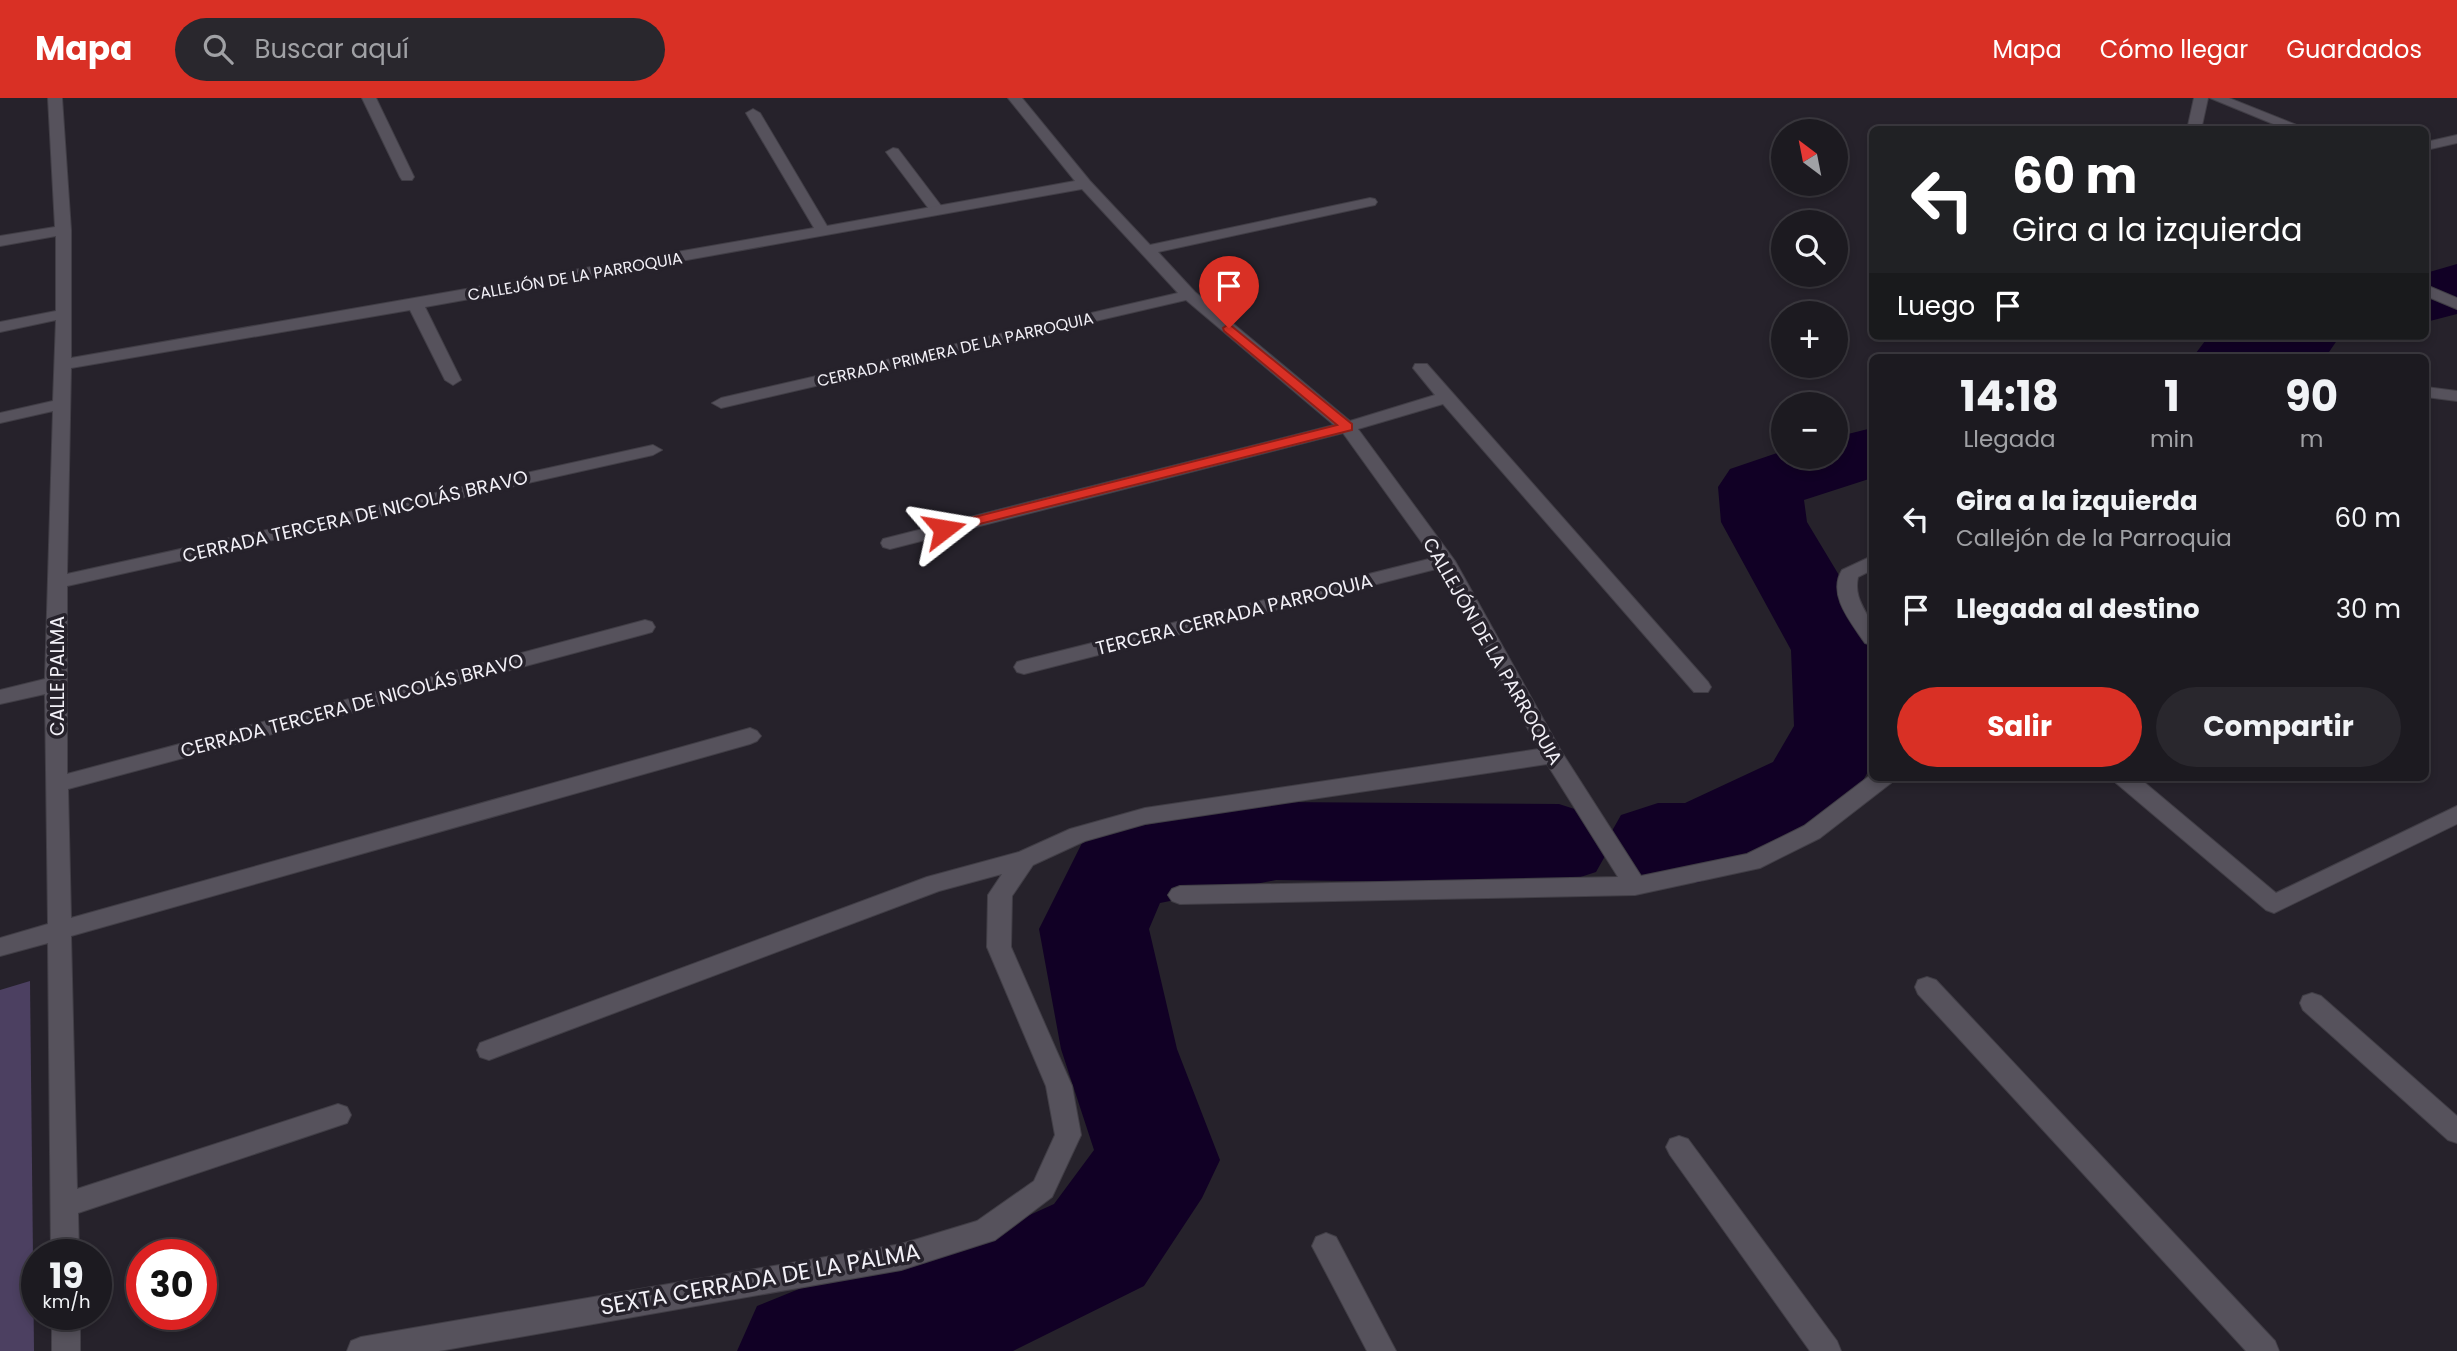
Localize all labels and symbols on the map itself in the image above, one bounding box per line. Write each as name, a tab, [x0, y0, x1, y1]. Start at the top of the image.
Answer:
north arrow	[1771, 119, 1848, 196]
street label: CALLEJÓN DE LA PARROQUIA	[466, 246, 684, 307]
pin	[1199, 256, 1259, 328]
street label: CERRADA PRIMERA DE LA PARROQUIA	[815, 306, 1096, 393]
street label: CERRADA TERCERA DE NICOLÁS BRAVO	[180, 464, 531, 569]
position arrow	[907, 492, 981, 566]
street label: CALLEJÓN DE LA PARROQUIA	[1416, 533, 1569, 770]
street label: TERCERA CERRADA PARROQUIA	[1093, 567, 1375, 662]
street label: CALLE PALMA	[44, 616, 71, 736]
street label: CERRADA TERCERA DE NICOLÁS BRAVO	[178, 647, 527, 764]
street label: SEXTA CERRADA DE LA PALMA	[597, 1235, 923, 1323]
speed limit sign: 30	[126, 1239, 217, 1330]

